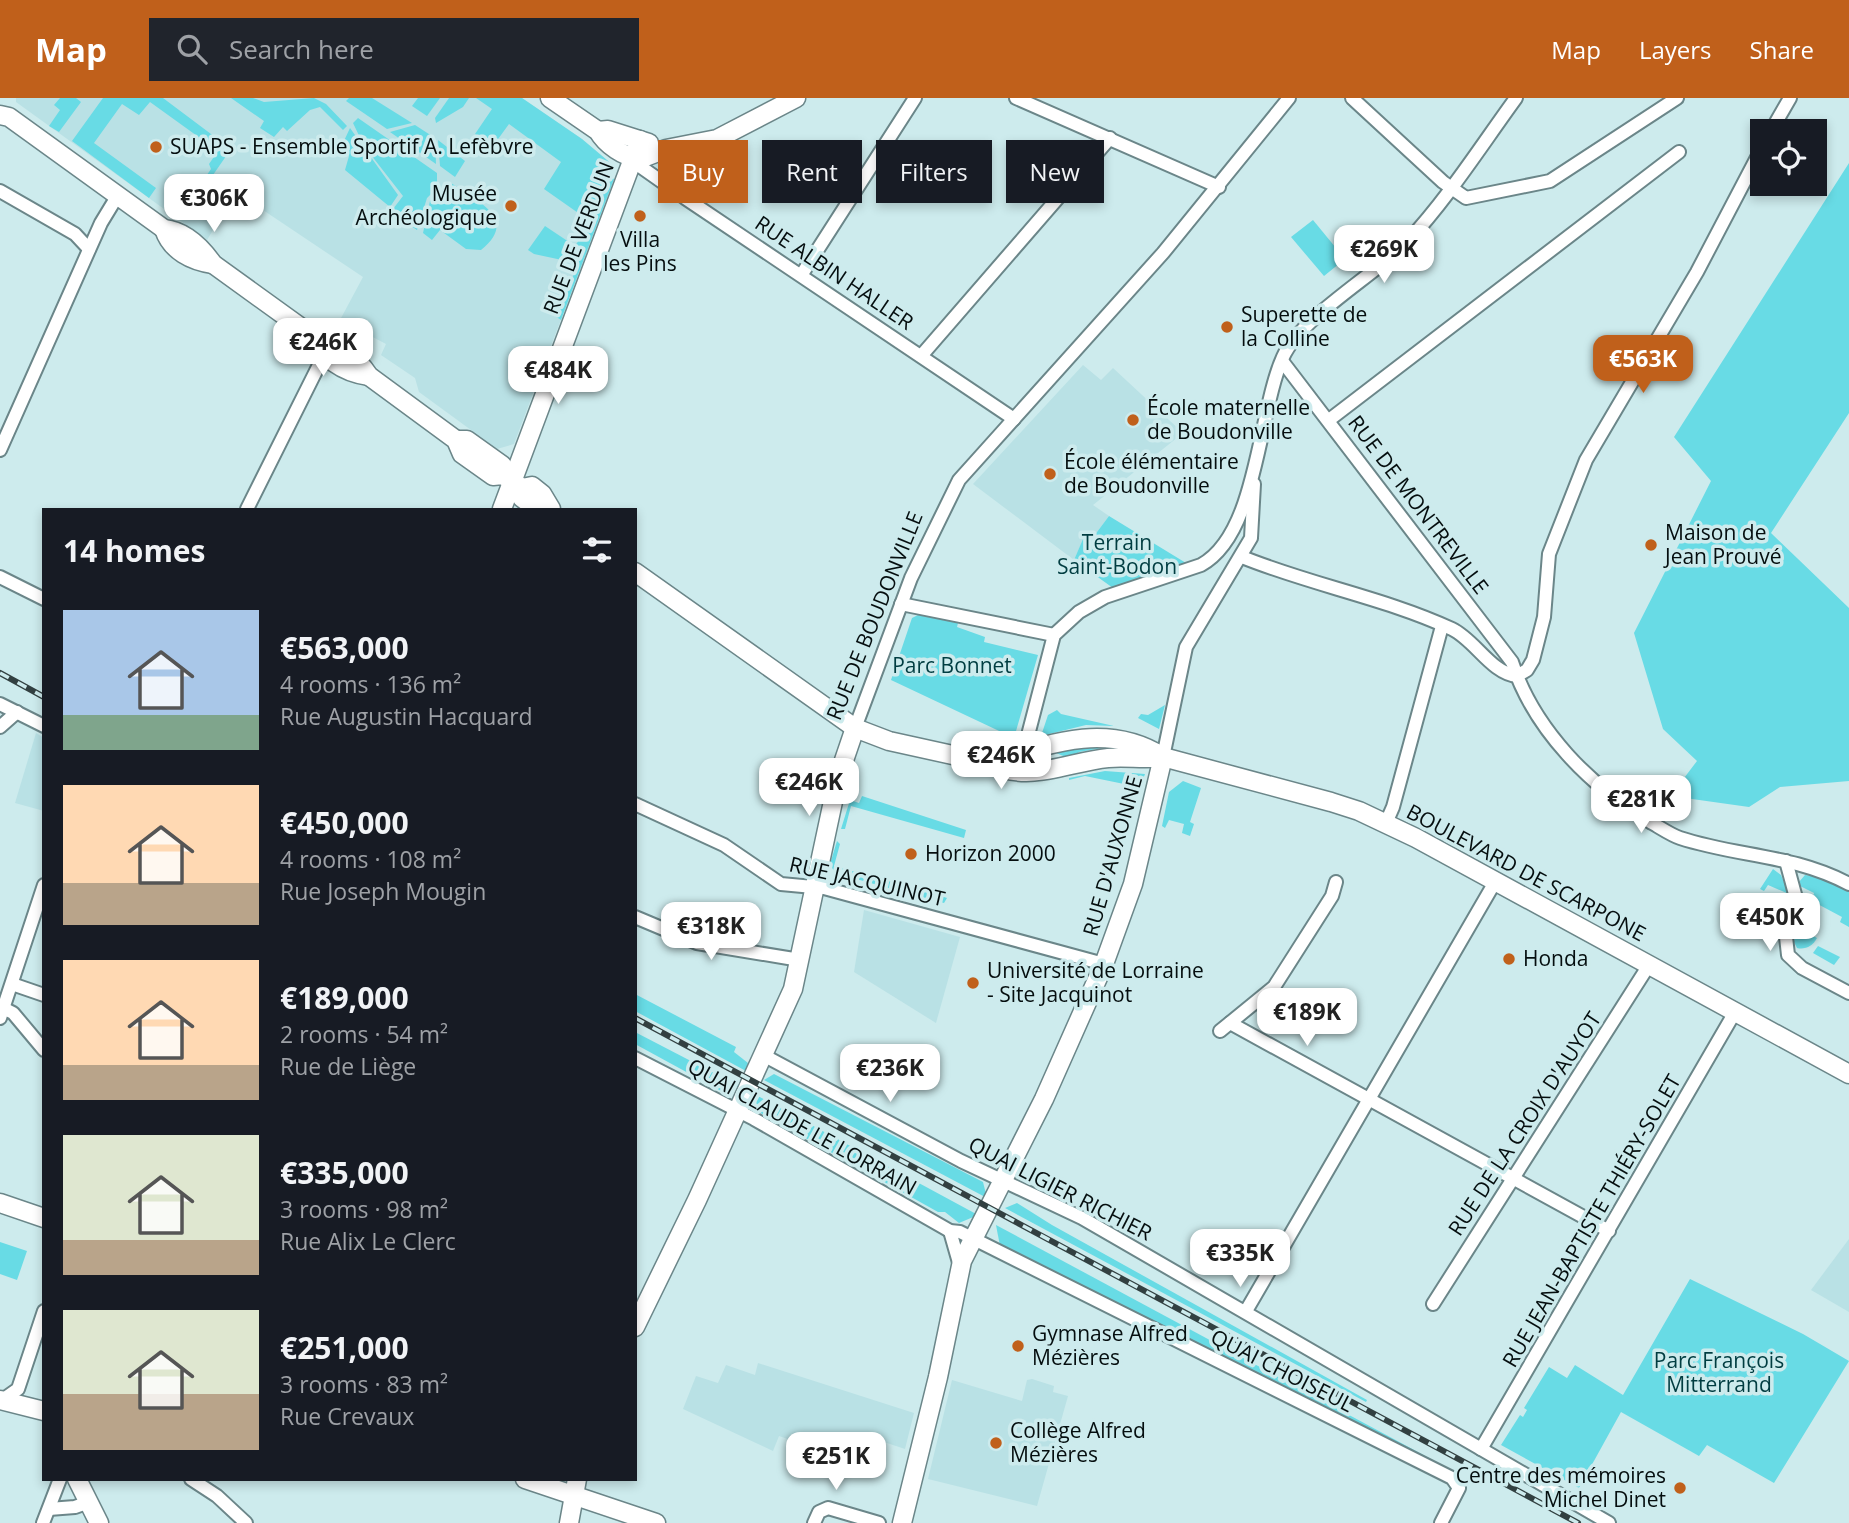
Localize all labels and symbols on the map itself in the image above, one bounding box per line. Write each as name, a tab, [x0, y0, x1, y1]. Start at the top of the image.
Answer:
place label: SUAPS - Ensemble Sportif A. Lefèbvre	[170, 132, 534, 160]
marker: SUAPS - Ensemble Sportif A. Lefèbvre	[148, 139, 164, 155]
street label: RUE DE VERDUN	[536, 157, 620, 318]
pin: €306K	[165, 174, 263, 234]
place label: Musée Archéologique	[356, 179, 497, 231]
marker: Musée Archéologique	[503, 198, 519, 214]
marker: Villa les Pins	[632, 208, 648, 224]
street label: RUE ALBIN HALLER	[750, 209, 919, 336]
place label: Villa les Pins	[603, 225, 677, 277]
pin: €269K	[1335, 226, 1433, 285]
place label: Superette de la Colline	[1241, 300, 1367, 352]
pin: €246K	[274, 318, 372, 378]
marker: Superette de la Colline	[1219, 319, 1235, 335]
pin: €563K	[1594, 336, 1692, 395]
pin: €484K	[509, 346, 607, 406]
place label: École maternelle de Boudonville	[1147, 393, 1310, 445]
street label: RUE DE MONTREVILLE	[1342, 409, 1495, 599]
marker: École maternelle de Boudonville	[1125, 412, 1141, 428]
place label: École élémentaire de Boudonville	[1064, 447, 1239, 499]
marker: École élémentaire de Boudonville	[1042, 466, 1058, 482]
street label: RUE DE BOUDONVILLE	[819, 507, 929, 724]
place label: Maison de Jean Prouvé	[1663, 518, 1781, 570]
park label: Terrain Saint-Bodon	[1057, 528, 1177, 580]
marker: Maison de Jean Prouvé	[1643, 537, 1659, 553]
park label: Parc Bonnet	[892, 651, 1012, 679]
pin: €246K	[952, 732, 1050, 791]
pin: €246K	[760, 758, 858, 818]
street label: RUE D'AUXONNE	[1076, 772, 1148, 939]
pin: €281K	[1592, 776, 1690, 835]
street label: BOULEVARD DE SCARPONE	[1402, 797, 1651, 947]
place label: Horizon 2000	[925, 839, 1056, 867]
marker: Horizon 2000	[903, 846, 919, 862]
street label: RUE JACQUINOT	[787, 850, 948, 913]
pin: €450K	[1721, 894, 1819, 953]
pin: €318K	[662, 902, 760, 962]
place label: Honda	[1523, 944, 1589, 972]
marker: Honda	[1501, 951, 1517, 967]
place label: Université de Lorraine - Site Jacquinot	[987, 956, 1204, 1008]
marker: Université de Lorraine - Site Jacquinot	[965, 975, 981, 991]
pin: €189K	[1258, 988, 1356, 1048]
street label: RUE DE LA CROIX D'AUYOT	[1441, 1006, 1607, 1241]
pin: €236K	[841, 1044, 939, 1104]
street label: QUAI CLAUDE LE LORRAIN	[683, 1051, 922, 1201]
street label: RUE JEAN-BAPTISTE THIÉRY-SOLET	[1496, 1069, 1687, 1372]
street label: QUAI LIGIER RICHIER	[964, 1130, 1157, 1247]
pin: €335K	[1191, 1230, 1289, 1289]
place label: Gymnase Alfred Mézières	[1032, 1319, 1188, 1371]
street label: QUAI CHOISEUL	[1206, 1322, 1359, 1418]
marker: Gymnase Alfred Mézières	[1010, 1338, 1026, 1354]
park label: Parc François Mitterrand	[1654, 1346, 1784, 1398]
place label: Collège Alfred Mézières	[1010, 1416, 1146, 1468]
pin: €251K	[787, 1432, 885, 1492]
marker: Collège Alfred Mézières	[988, 1435, 1004, 1451]
place label: Centre des mémoires Michel Dinet	[1456, 1461, 1666, 1513]
marker: Centre des mémoires Michel Dinet	[1672, 1480, 1688, 1496]

